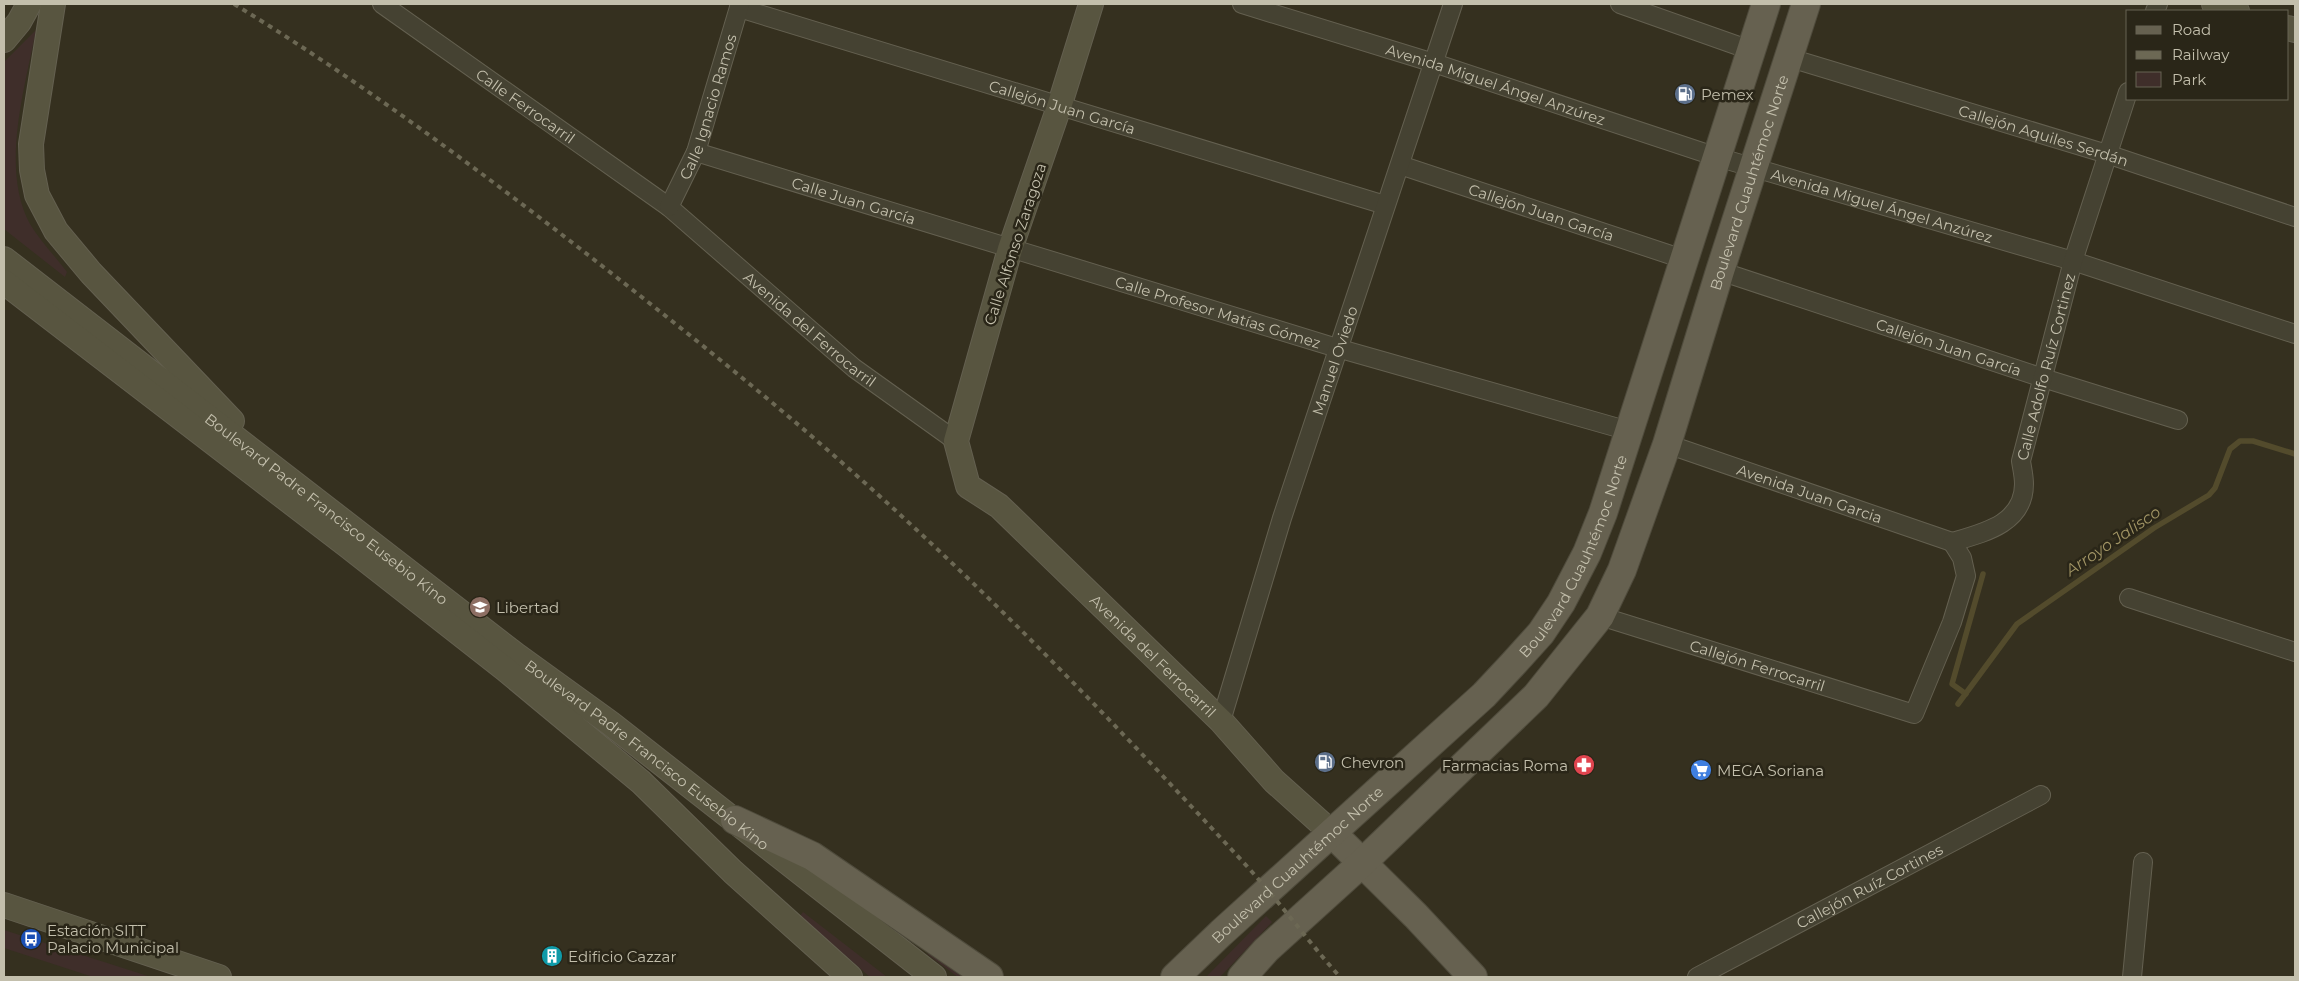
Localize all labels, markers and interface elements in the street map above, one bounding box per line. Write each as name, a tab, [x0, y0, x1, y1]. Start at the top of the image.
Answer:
legend	[2126, 10, 2289, 100]
text: Road	[2172, 20, 2211, 39]
street label: Calle Ignacio Ramos	[675, 31, 740, 183]
street label: Avenida Miguel Ángel Anzúrez	[1384, 39, 1608, 129]
text: Railway	[2172, 45, 2230, 64]
street label: Calle Ferrocarril	[472, 64, 579, 147]
text: Park	[2172, 70, 2206, 89]
street label: Boulevard Cuauhtémoc Norte	[1705, 72, 1792, 293]
street label: Callejón Juan García	[987, 75, 1138, 138]
fuel station icon: Pemex	[1673, 82, 1697, 106]
place label: Pemex	[1701, 85, 1753, 104]
street label: Callejón Aquiles Serdán	[1956, 100, 2131, 170]
street label: Calle Alfonso Zaragoza	[980, 161, 1050, 327]
street label: Avenida Miguel Ángel Anzúrez	[1769, 164, 1995, 247]
street label: Calle Juan García	[790, 172, 918, 228]
street label: Callejón Juan García	[1466, 179, 1617, 245]
street label: Avenida del Ferrocarril	[740, 267, 880, 391]
street label: Calle Profesor Matías Gómez	[1113, 271, 1324, 352]
street label: Calle Adolfo Ruíz Cortinez	[2012, 271, 2079, 462]
street label: Manuel Oviedo	[1307, 303, 1361, 417]
street label: Callejón Juan García	[1874, 314, 2024, 380]
street label: Boulevard Padre Francisco Eusebio Kino	[201, 409, 452, 609]
street label: Boulevard Cuauhtémoc Norte	[1514, 452, 1631, 661]
street label: Avenida Juan Garcia	[1735, 459, 1885, 527]
water label: Arroyo Jalisco	[2061, 502, 2164, 580]
street label: Avenida del Ferrocarril	[1086, 590, 1221, 721]
school or university icon: Libertad	[468, 595, 492, 619]
place label: Libertad	[496, 598, 559, 617]
street label: Callejón Ferrocarril	[1688, 635, 1827, 695]
street label: Boulevard Padre Francisco Eusebio Kino	[521, 655, 773, 854]
fuel station icon: Chevron	[1313, 750, 1337, 774]
place label: Chevron	[1341, 753, 1404, 772]
pharmacy icon: Farmacias Roma	[1572, 753, 1596, 777]
place label: Farmacias Roma	[1442, 756, 1568, 775]
supermarket icon: MEGA Soriana	[1689, 758, 1713, 782]
place label: MEGA Soriana	[1717, 761, 1824, 780]
street label: Boulevard Cuauhtémoc Norte	[1207, 782, 1387, 947]
street label: Callejón Ruíz Cortines	[1793, 839, 1946, 932]
place label: Estación SITT Palacio Municipal	[47, 921, 179, 957]
bus stop icon: Estación SITT Palacio Municipal	[19, 927, 43, 951]
building icon: Edificio Cazzar	[540, 944, 564, 968]
place label: Edificio Cazzar	[568, 947, 676, 966]

